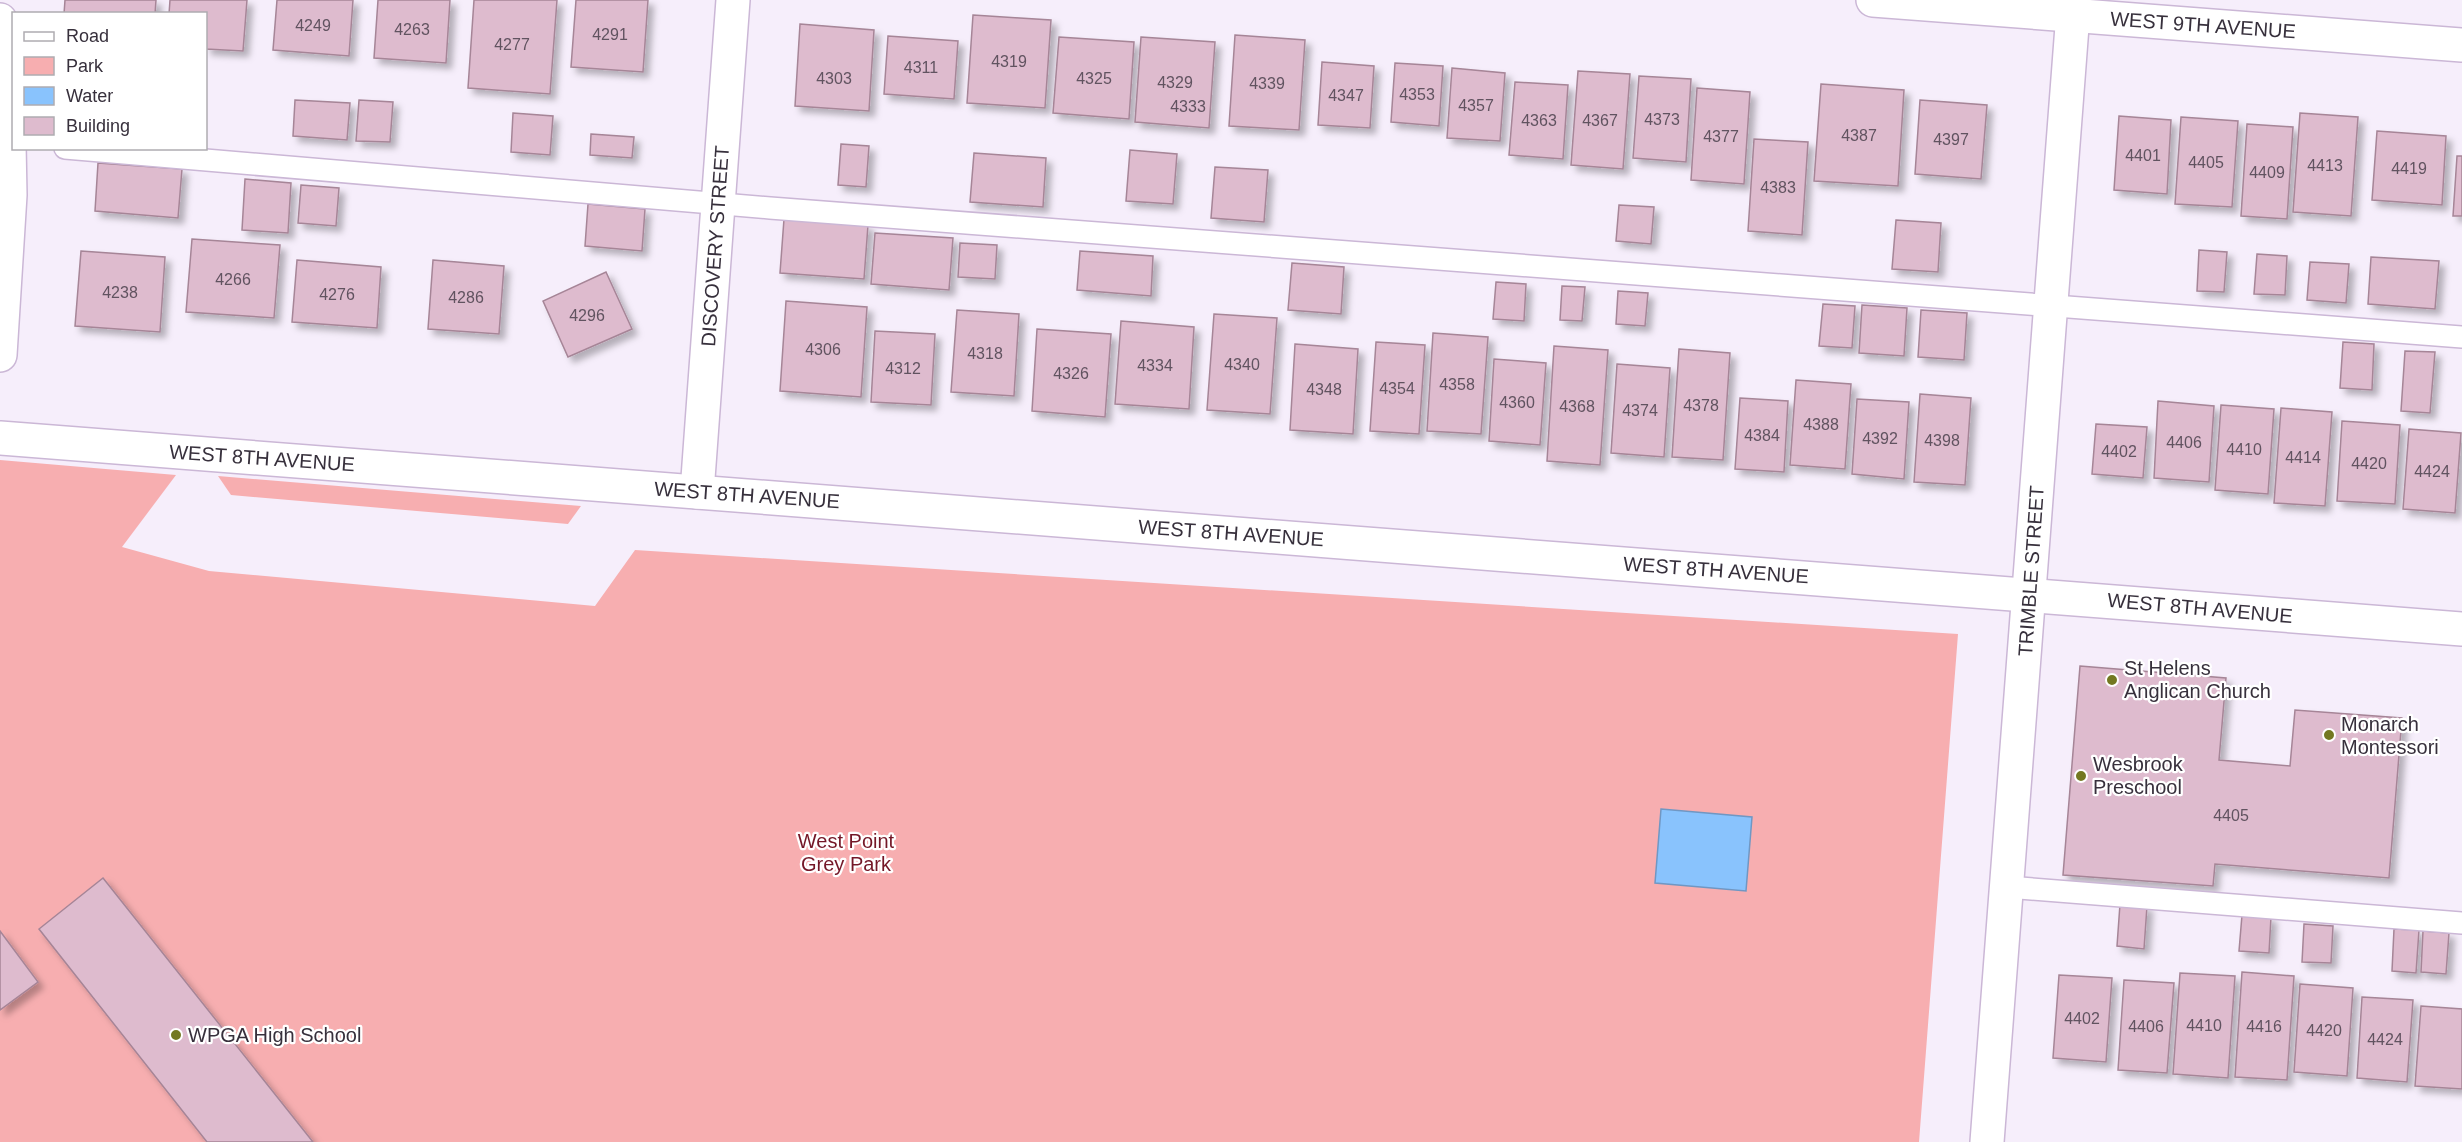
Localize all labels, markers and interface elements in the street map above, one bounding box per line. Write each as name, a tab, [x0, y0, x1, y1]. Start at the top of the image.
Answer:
street label: WEST 9TH AVENUE	[2109, 8, 2297, 42]
legend	[12, 12, 207, 150]
house number: 4249	[295, 17, 331, 34]
house number: 4263	[394, 21, 430, 38]
text: Road	[66, 26, 109, 46]
house number: 4291	[592, 26, 628, 43]
house number: 4277	[494, 36, 530, 53]
house number: 4319	[991, 53, 1027, 70]
text: Park	[66, 56, 104, 76]
house number: 4311	[904, 59, 938, 76]
house number: 4303	[816, 70, 852, 87]
house number: 4325	[1076, 70, 1112, 87]
house number: 4329	[1157, 74, 1193, 91]
house number: 4339	[1249, 75, 1285, 92]
text: Water	[66, 86, 113, 106]
house number: 4353	[1399, 86, 1435, 103]
house number: 4347	[1328, 87, 1364, 104]
house number: 4357	[1458, 97, 1494, 114]
house number: 4333	[1170, 98, 1206, 115]
house number: 4373	[1644, 111, 1680, 128]
house number: 4363	[1521, 112, 1557, 129]
house number: 4367	[1582, 112, 1618, 129]
text: Building	[66, 116, 130, 136]
house number: 4387	[1841, 127, 1877, 144]
house number: 4377	[1703, 128, 1739, 145]
house number: 4397	[1933, 131, 1969, 148]
street label: DISCOVERY STREET	[697, 145, 733, 347]
house number: 4401	[2125, 147, 2161, 164]
house number: 4405	[2188, 154, 2224, 171]
house number: 4413	[2307, 157, 2343, 174]
house number: 4419	[2391, 160, 2427, 177]
house number: 4409	[2249, 164, 2285, 181]
house number: 4383	[1760, 179, 1796, 196]
house number: 4266	[215, 271, 251, 288]
house number: 4238	[102, 284, 138, 301]
house number: 4276	[319, 286, 355, 303]
house number: 4286	[448, 289, 484, 306]
house number: 4296	[569, 307, 605, 324]
house number: 4306	[805, 341, 841, 358]
house number: 4318	[967, 345, 1003, 362]
house number: 4340	[1224, 356, 1260, 373]
house number: 4334	[1137, 357, 1173, 374]
house number: 4312	[885, 360, 921, 377]
house number: 4326	[1053, 365, 1089, 382]
house number: 4358	[1439, 376, 1475, 393]
house number: 4354	[1379, 380, 1415, 397]
house number: 4348	[1306, 381, 1342, 398]
house number: 4360	[1499, 394, 1535, 411]
house number: 4378	[1683, 397, 1719, 414]
house number: 4368	[1559, 398, 1595, 415]
house number: 4374	[1622, 402, 1658, 419]
house number: 4388	[1803, 416, 1839, 433]
house number: 4384	[1744, 427, 1780, 444]
house number: 4392	[1862, 430, 1898, 447]
house number: 4398	[1924, 432, 1960, 449]
house number: 4406	[2166, 434, 2202, 451]
street label: WEST 8TH AVENUE	[168, 441, 356, 475]
house number: 4410	[2226, 441, 2262, 458]
house number: 4402	[2101, 443, 2137, 460]
house number: 4414	[2285, 449, 2321, 466]
house number: 4420	[2351, 455, 2387, 472]
house number: 4424	[2414, 463, 2450, 480]
street label: WEST 8TH AVENUE	[653, 478, 841, 512]
street label: TRIMBLE STREET	[2014, 485, 2048, 657]
street label: WEST 8TH AVENUE	[1137, 516, 1325, 550]
street label: WEST 8TH AVENUE	[1622, 553, 1810, 587]
street label: WEST 8TH AVENUE	[2106, 589, 2294, 627]
place label: St Helens Anglican Church	[2124, 657, 2271, 702]
marker: St Helens Anglican Church	[2105, 673, 2119, 687]
place label: Monarch Montessori	[2341, 713, 2439, 758]
marker: Monarch Montessori	[2322, 728, 2336, 742]
place label: Wesbrook Preschool	[2093, 753, 2184, 798]
marker: Wesbrook Preschool	[2074, 769, 2088, 783]
house number: 4405	[2213, 807, 2249, 824]
park label: West Point Grey Park	[798, 830, 895, 875]
house number: 4402	[2064, 1010, 2100, 1027]
house number: 4410	[2186, 1017, 2222, 1034]
house number: 4406	[2128, 1018, 2164, 1035]
house number: 4416	[2246, 1018, 2282, 1035]
house number: 4420	[2306, 1022, 2342, 1039]
place label: WPGA High School	[188, 1024, 361, 1046]
marker: WPGA High School	[169, 1028, 183, 1042]
house number: 4424	[2367, 1031, 2403, 1048]

